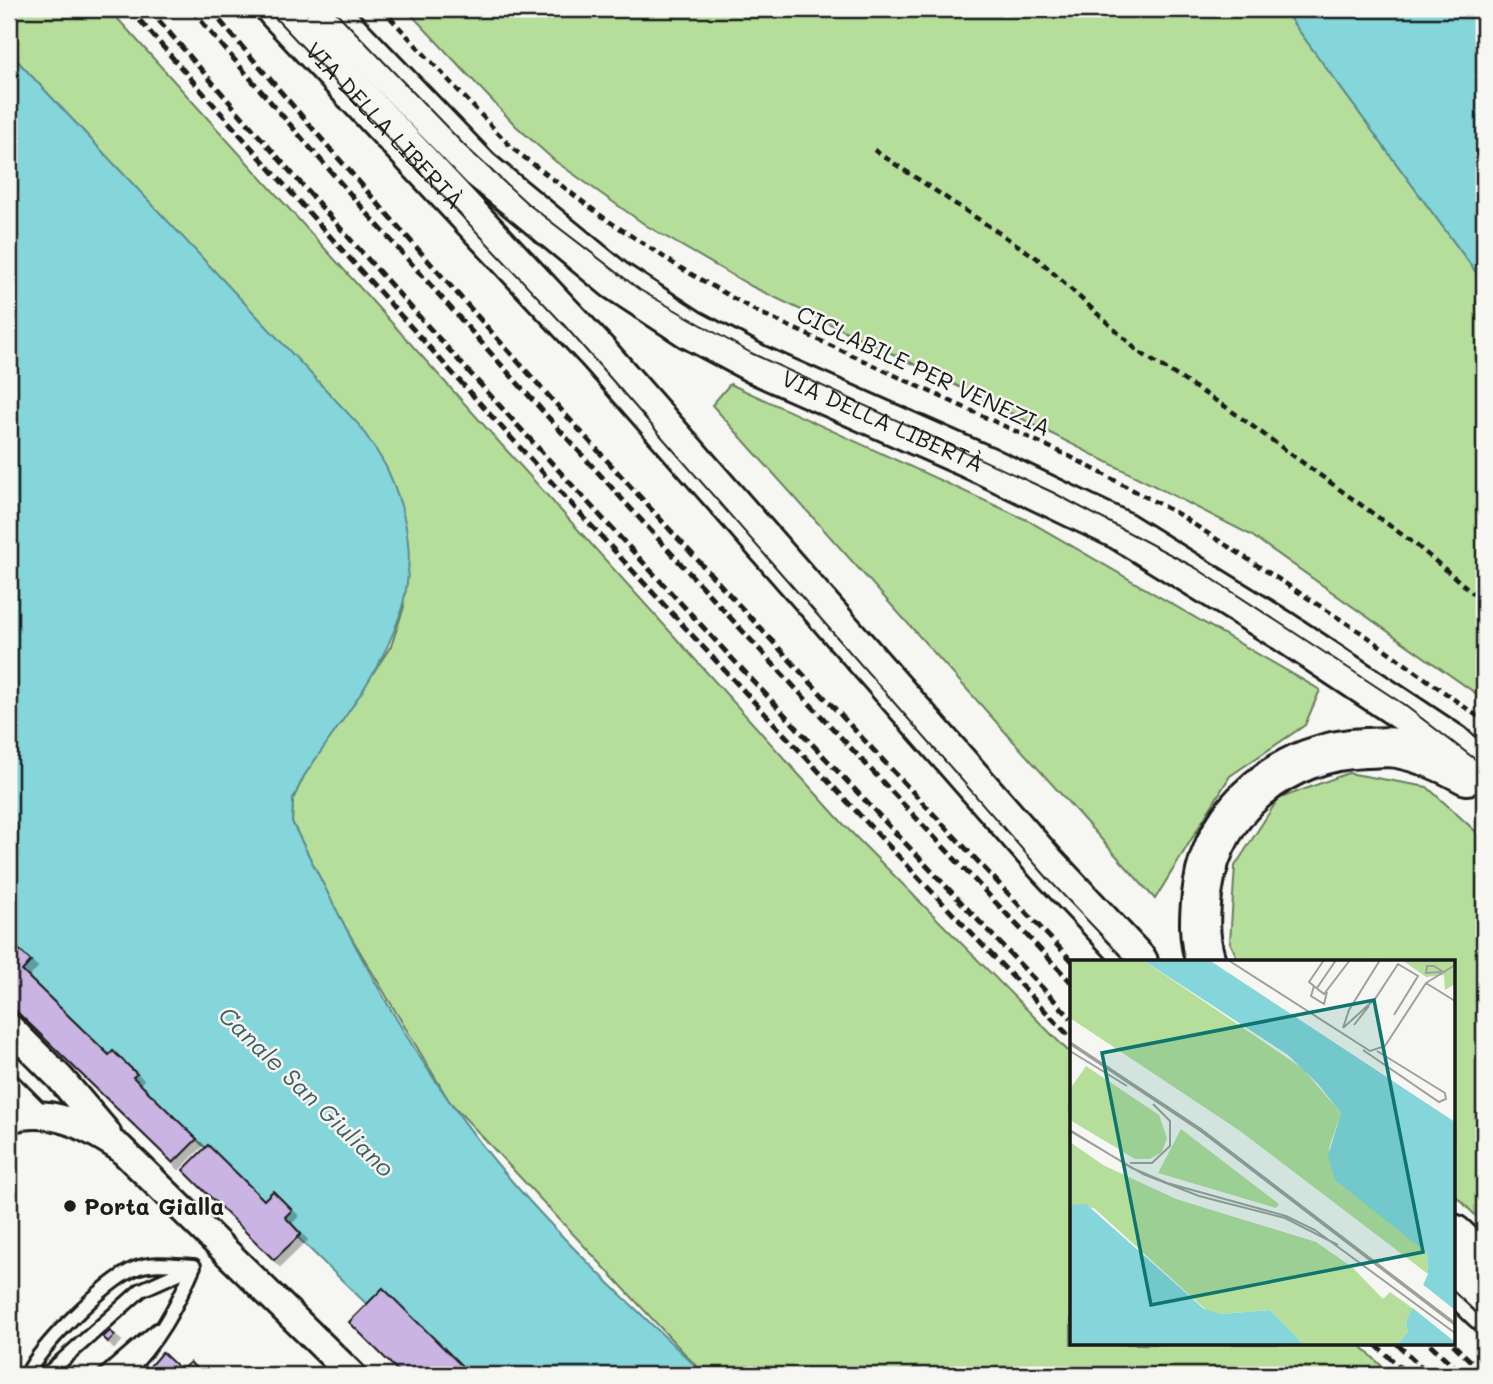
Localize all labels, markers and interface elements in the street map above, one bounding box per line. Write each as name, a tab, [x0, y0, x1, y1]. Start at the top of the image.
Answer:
street label: VIA DELLA LIBERTÀ	[299, 35, 470, 215]
street label: CICLABILE PER VENEZIA	[792, 298, 1056, 442]
street label: VIA DELLA LIBERTÀ	[777, 362, 989, 478]
inset map	[1070, 960, 1454, 1346]
water label: Canale San Giuliano	[213, 999, 401, 1183]
place label: Porta Gialla	[84, 1191, 224, 1221]
marker: Porta Gialla	[62, 1198, 78, 1214]

